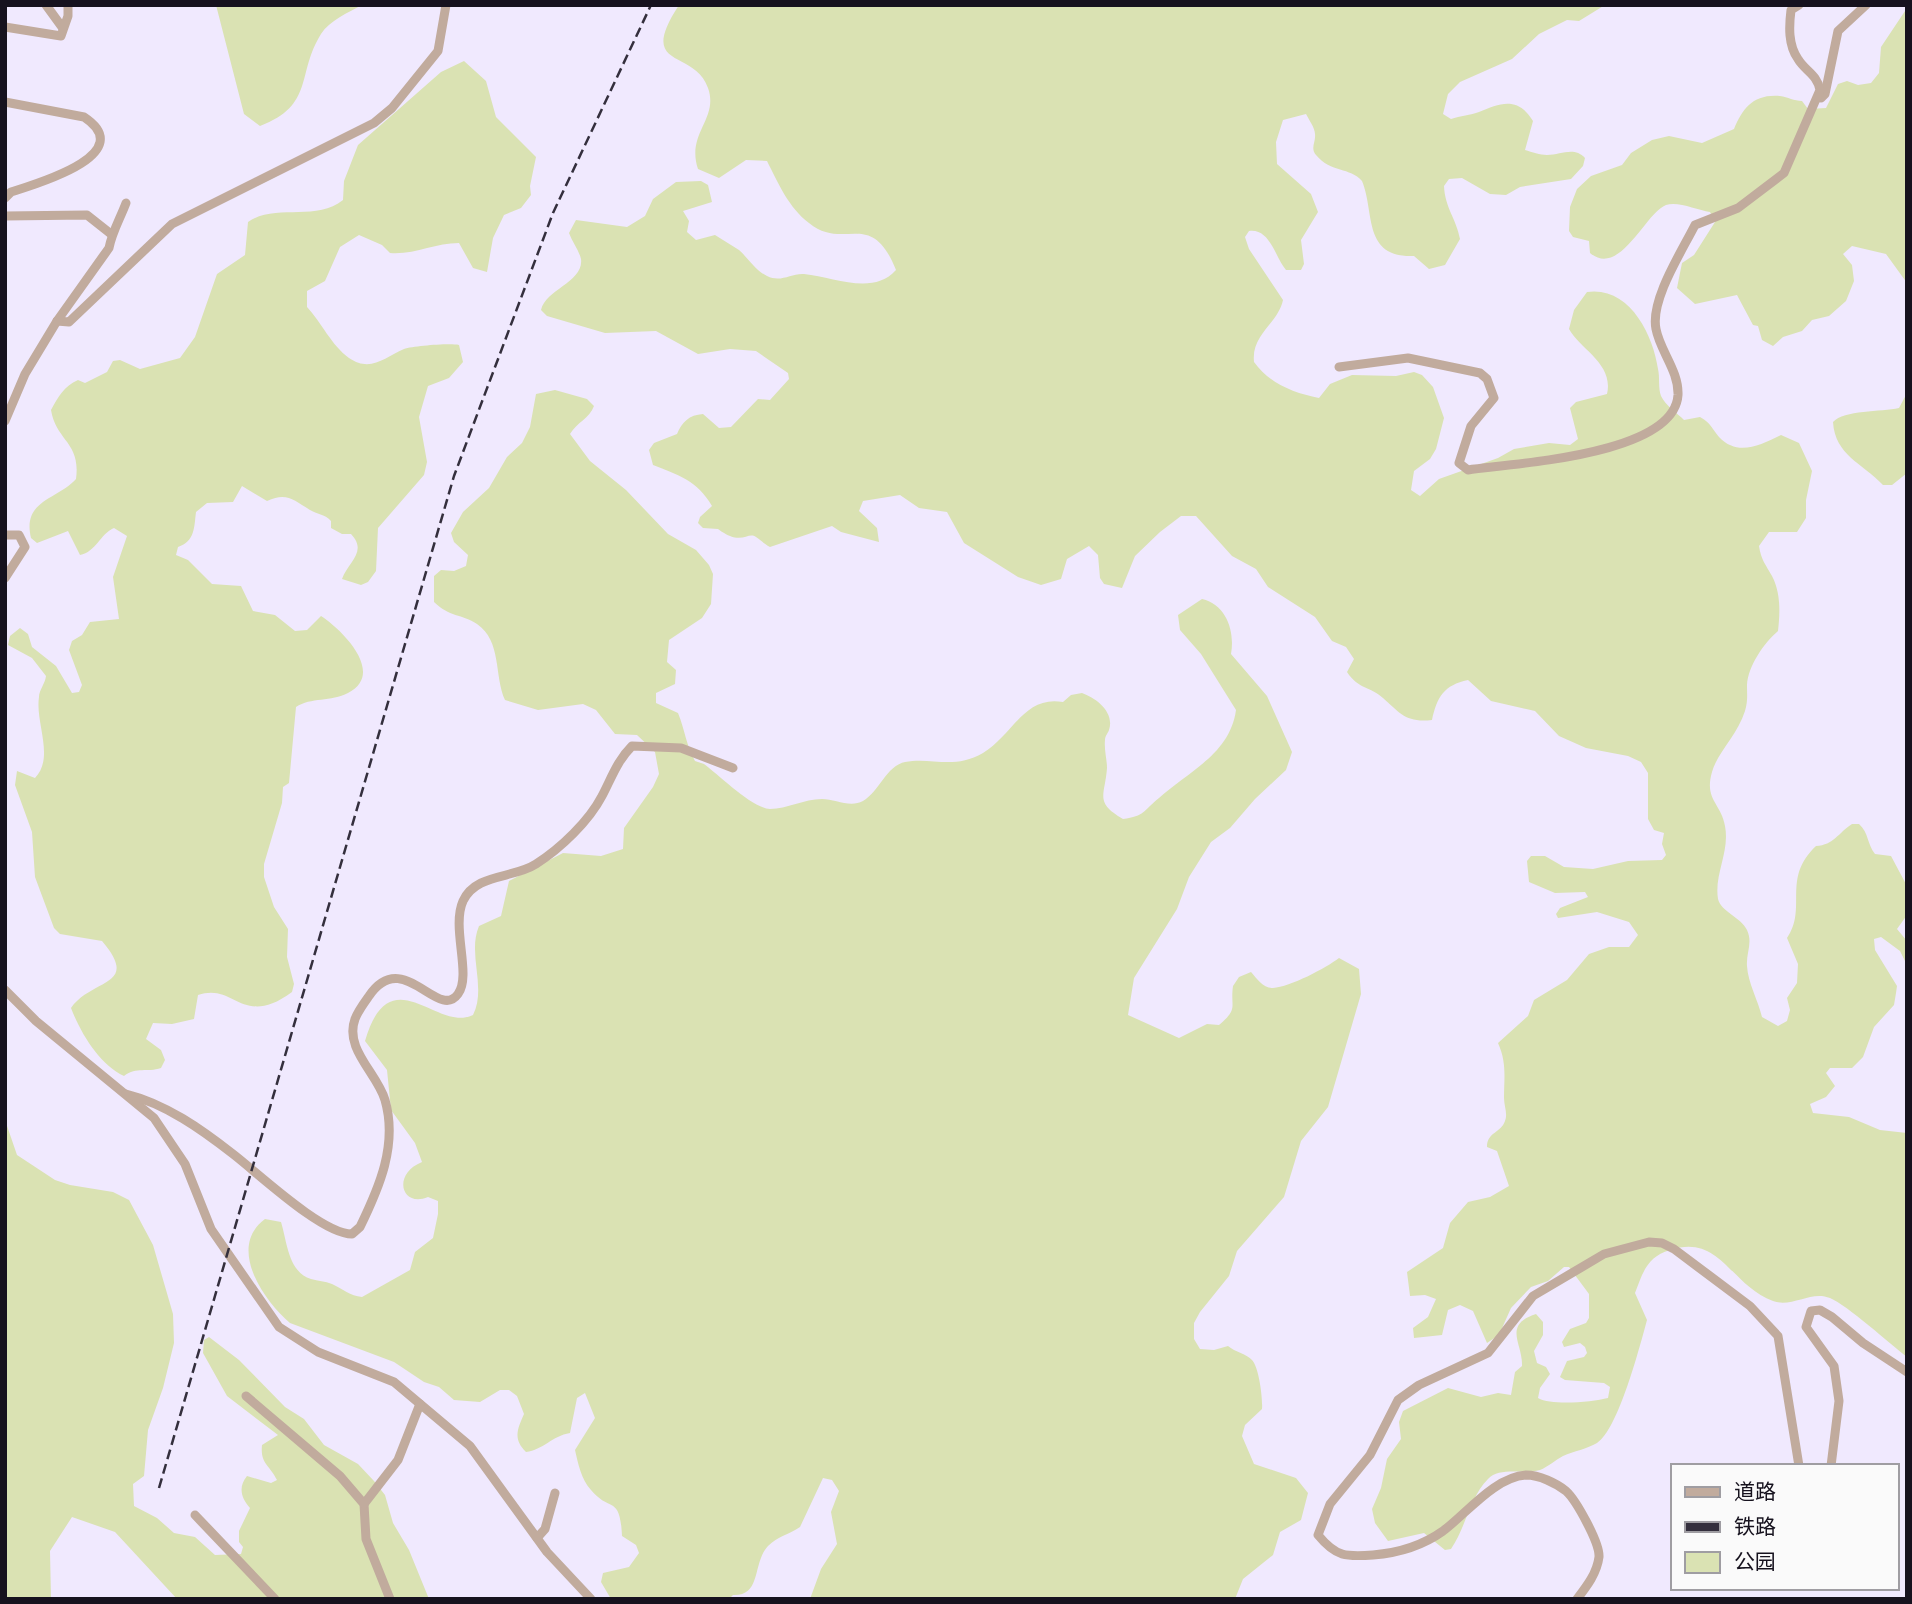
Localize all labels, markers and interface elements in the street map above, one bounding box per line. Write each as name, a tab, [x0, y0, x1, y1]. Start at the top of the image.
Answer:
legend	[1671, 1464, 1898, 1590]
text: 道路	[1734, 1479, 1776, 1504]
text: 铁路	[1734, 1514, 1776, 1539]
text: 公园	[1734, 1549, 1776, 1574]

